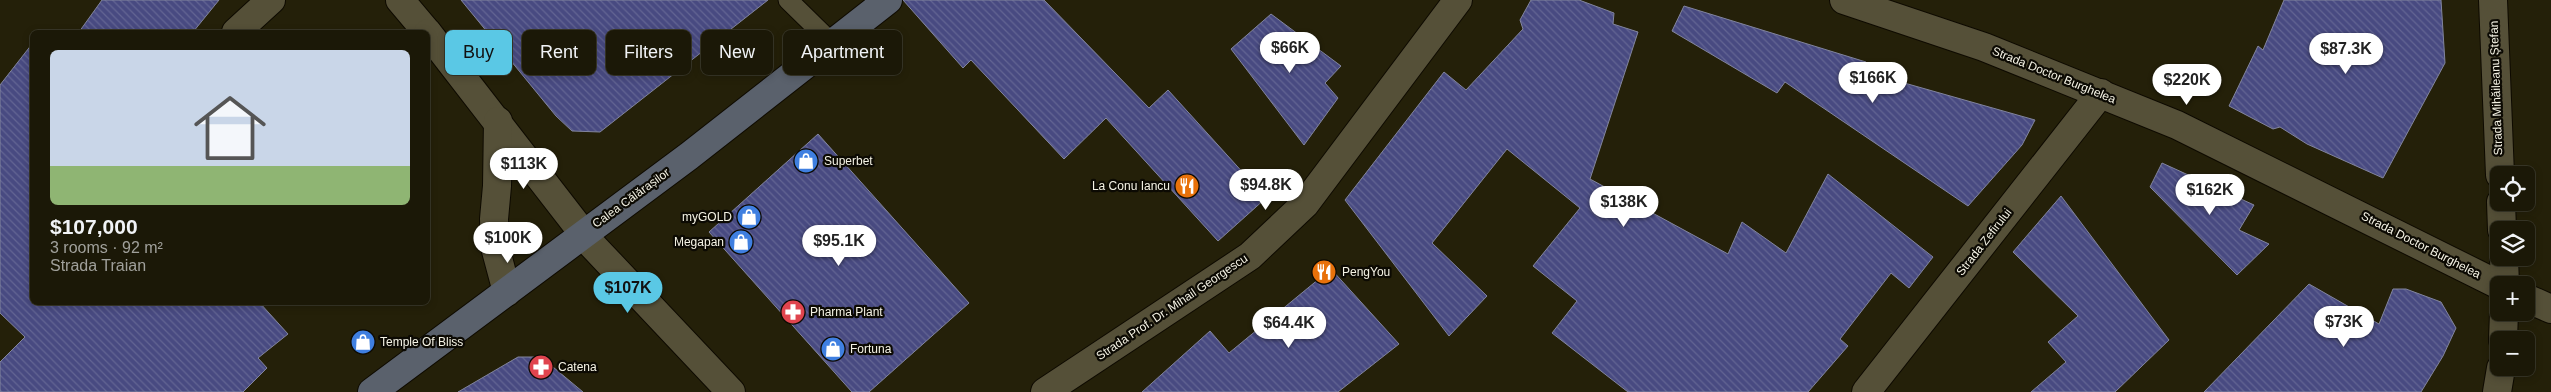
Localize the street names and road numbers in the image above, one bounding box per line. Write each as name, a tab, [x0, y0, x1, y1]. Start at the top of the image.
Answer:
street label: Strada Mihăileanu Ștefan	[2487, 20, 2505, 156]
street label: Strada Doctor Burghelea	[1990, 44, 2118, 106]
street label: Calea Călărașilor	[590, 165, 672, 231]
street label: Strada Zefirului	[1953, 206, 2015, 278]
street label: Strada Doctor Burghelea	[2359, 209, 2483, 281]
street label: Strada Prof. Dr. Mihail Georgescu	[1094, 251, 1250, 363]

